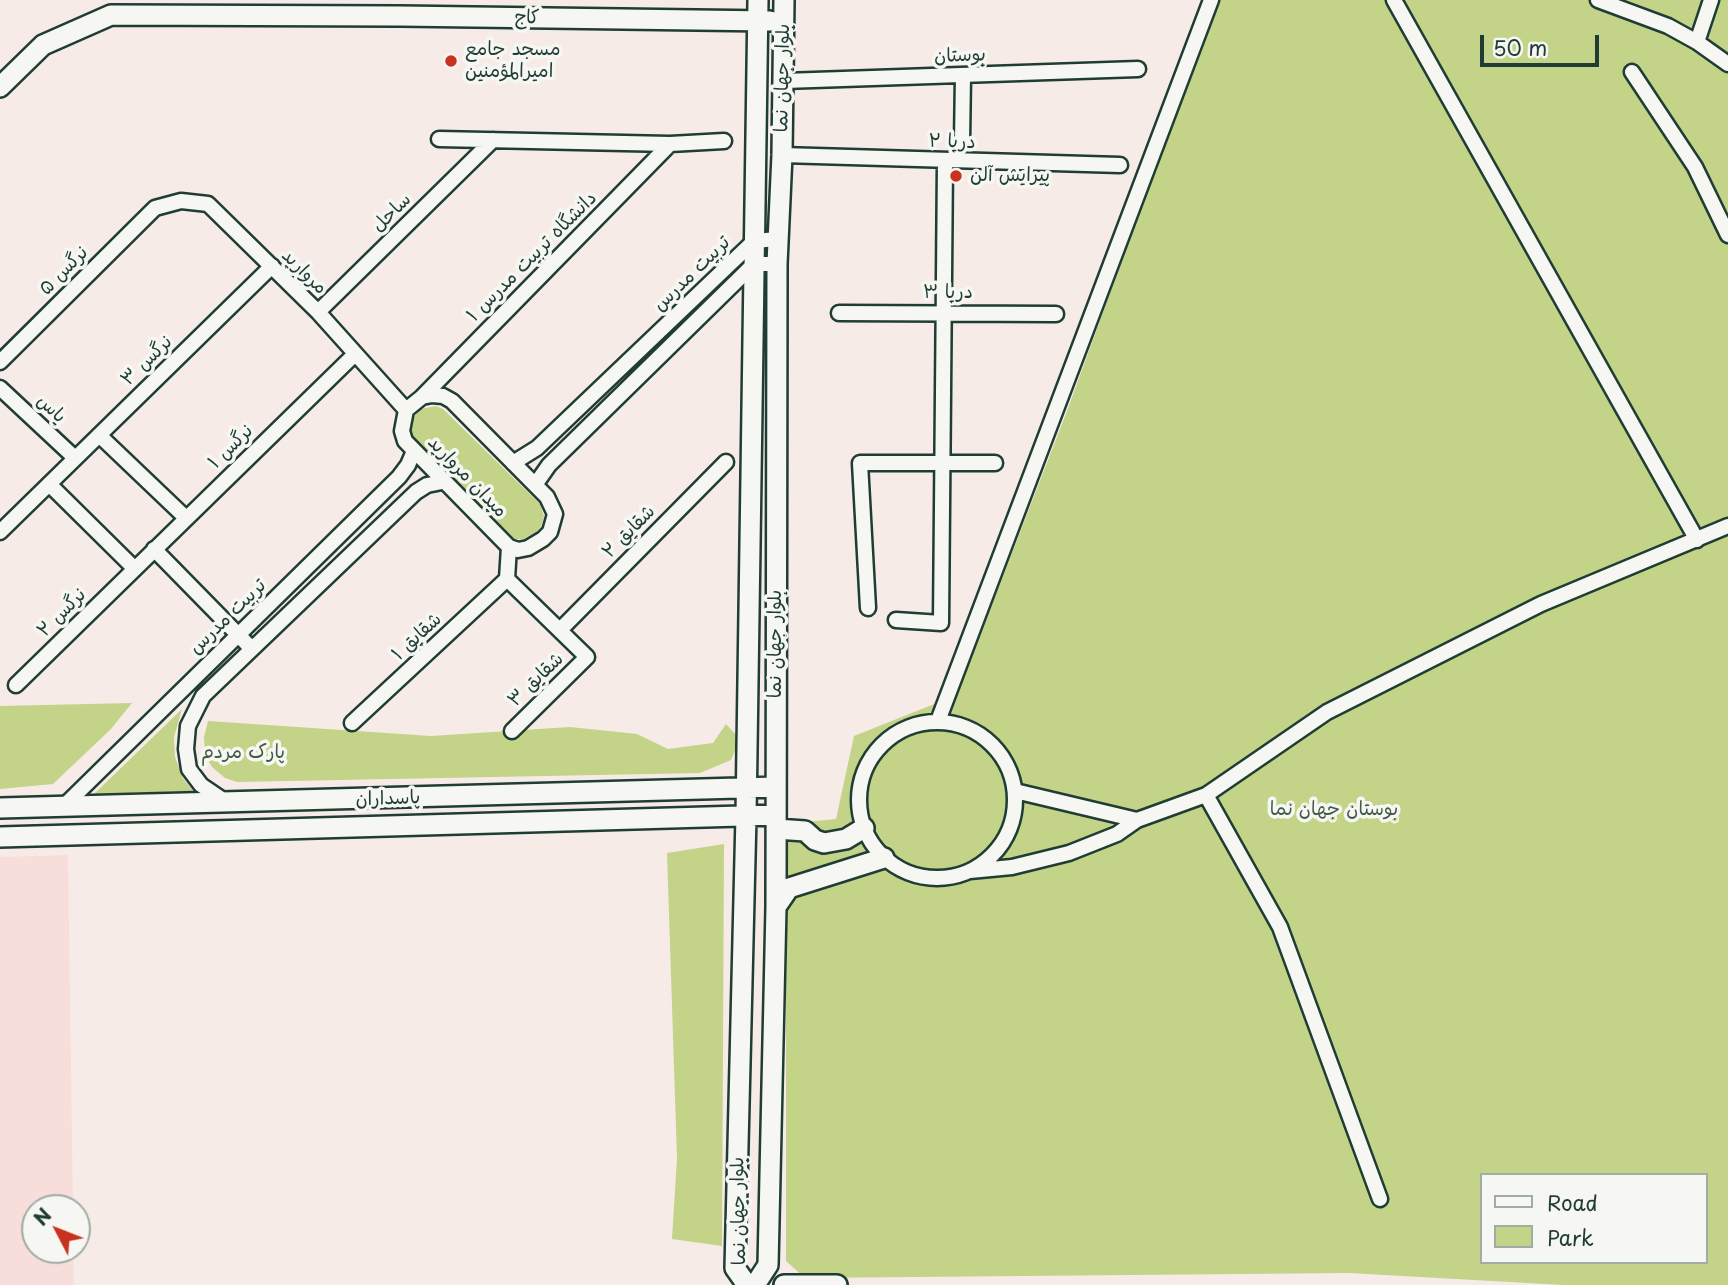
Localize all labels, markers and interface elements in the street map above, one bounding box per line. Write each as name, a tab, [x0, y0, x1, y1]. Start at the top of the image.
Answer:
street label: کاج	[514, 6, 540, 30]
scale bar	[1483, 21, 1602, 65]
street label: بلوار جهان نما	[771, 24, 795, 132]
text: 50 m	[1493, 31, 1547, 63]
place label: مسجد جامع امیرالمؤمنین	[465, 39, 560, 83]
street label: بوستان	[934, 44, 986, 68]
marker: مسجد جامع امیرالمؤمنین	[443, 53, 459, 69]
street label: دریا ۲	[928, 130, 976, 154]
place label: پیرایش آلن	[970, 165, 1050, 187]
marker: پیرایش آلن	[948, 168, 964, 184]
street label: ۱ دانشگاه تربیت مدرس	[462, 187, 602, 327]
street label: ساحل	[368, 189, 416, 237]
street label: تربیت مدرس	[649, 232, 735, 316]
street label: ۵ نرگس	[35, 242, 93, 300]
street label: مروارید	[276, 244, 332, 300]
street label: دریا ۳	[923, 282, 973, 304]
street label: نرگس ۳	[117, 331, 177, 391]
street label: یاس	[31, 390, 71, 428]
street label: نرگس ۱	[204, 420, 258, 474]
street label: میدان مروارید	[422, 431, 512, 523]
street label: شقایق ۲	[598, 501, 660, 563]
street label: تربیت مدرس	[185, 575, 271, 659]
street label: نرگس ۲	[33, 584, 91, 642]
street label: بلوار جهان نما	[765, 590, 787, 698]
street label: شقایق ۱	[387, 608, 447, 666]
street label: شقایق ۳	[503, 648, 569, 712]
park label: پارک مردم	[201, 742, 285, 764]
street label: پاسداران	[355, 786, 421, 812]
park label: بوستان جهان نما	[1270, 799, 1398, 821]
street label: بلوار جهان نما	[727, 1157, 751, 1265]
legend	[1480, 1173, 1707, 1264]
text: Road	[1547, 1186, 1598, 1218]
north arrow	[21, 1194, 91, 1264]
text: N	[26, 1201, 57, 1231]
text: Park	[1547, 1221, 1594, 1253]

